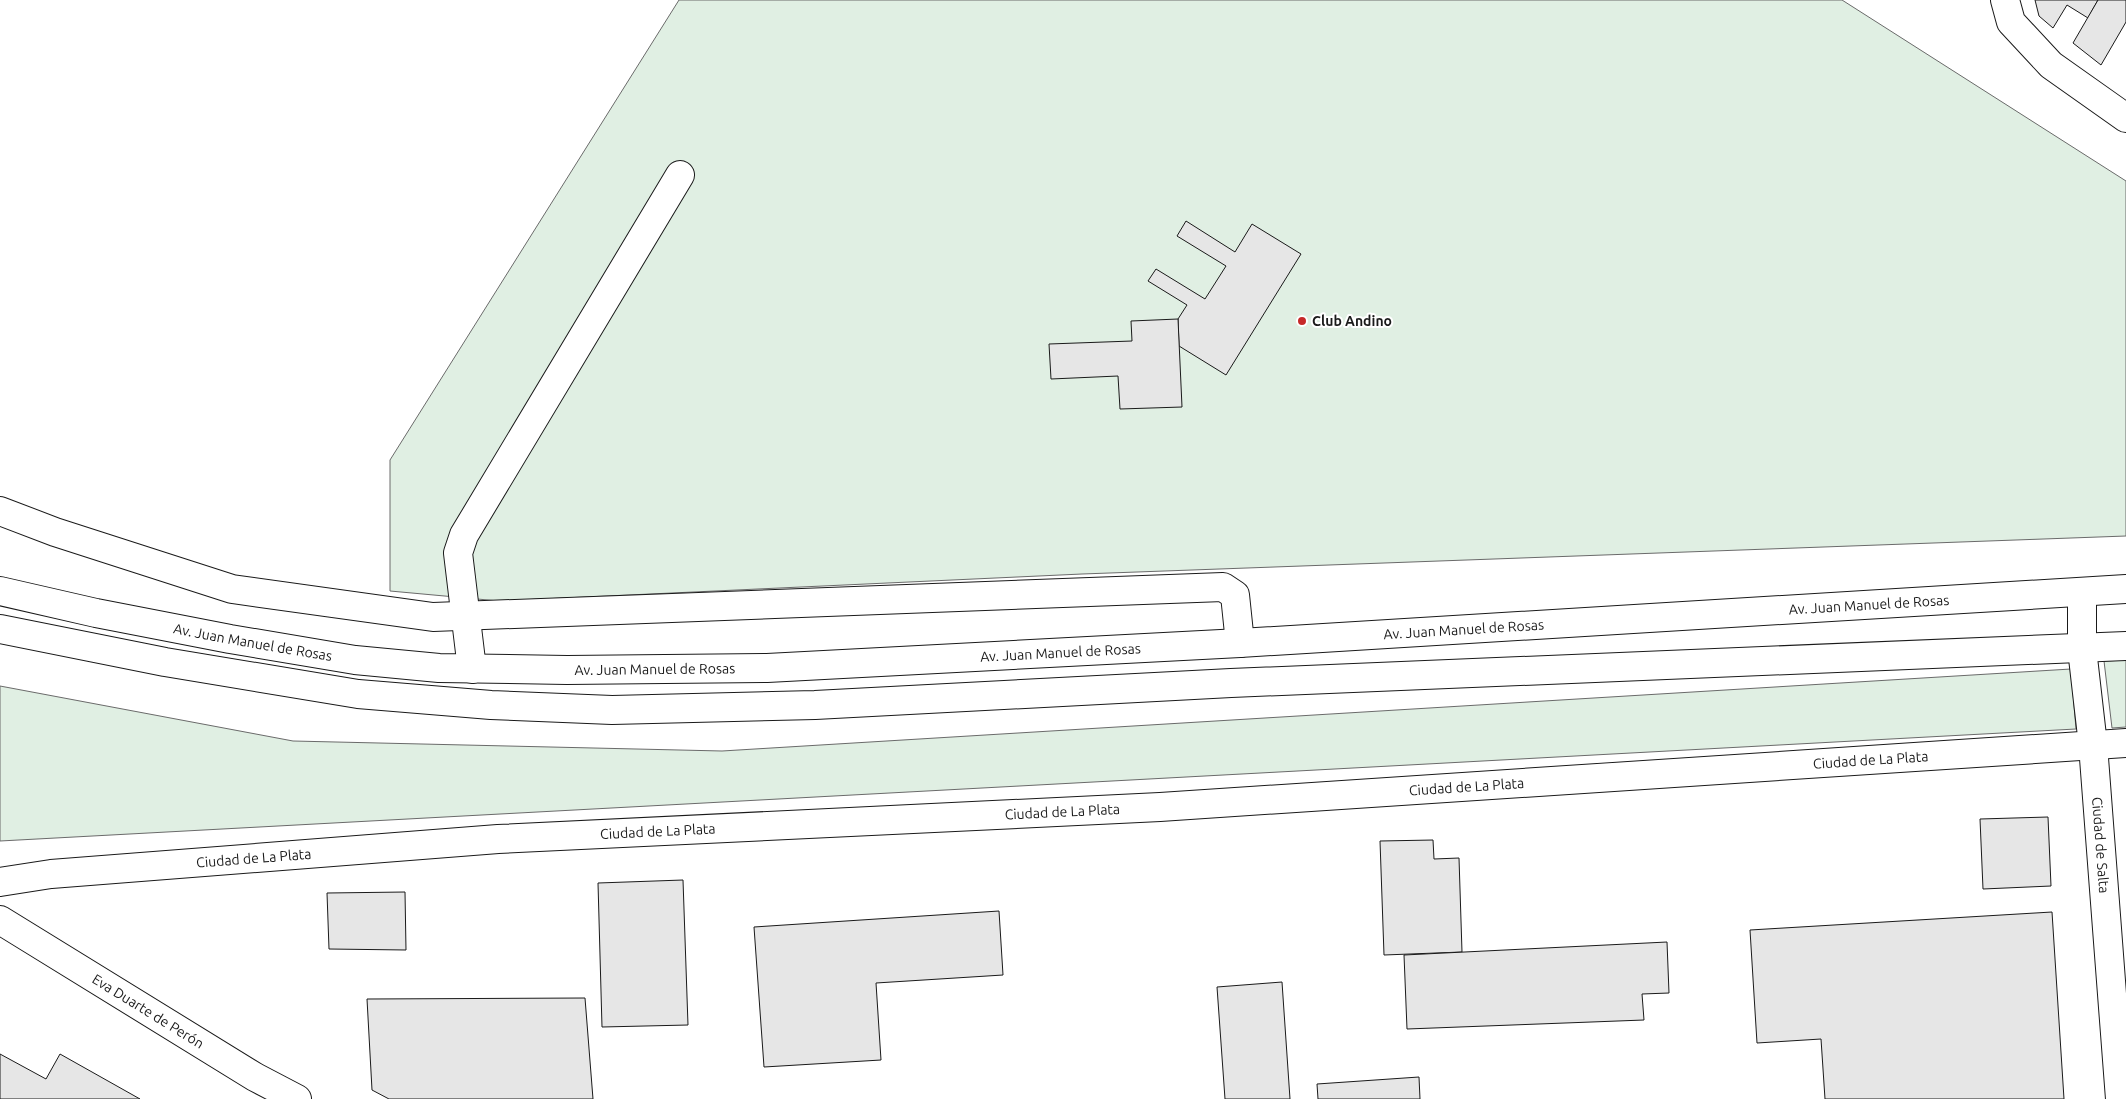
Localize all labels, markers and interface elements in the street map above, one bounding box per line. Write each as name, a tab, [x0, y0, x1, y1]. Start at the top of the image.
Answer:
place label: Club Andino	[1312, 313, 1392, 329]
marker: Club Andino	[1296, 315, 1308, 327]
street label: Av. Juan Manuel de Rosas	[1788, 592, 1950, 618]
street label: Av. Juan Manuel de Rosas	[1383, 616, 1545, 642]
street label: Av. Juan Manuel de Rosas	[172, 620, 333, 664]
street label: Av. Juan Manuel de Rosas	[980, 640, 1141, 665]
street label: Av. Juan Manuel de Rosas	[574, 660, 735, 678]
street label: Ciudad de La Plata	[1813, 748, 1929, 772]
street label: Ciudad de La Plata	[1408, 775, 1525, 798]
street label: Ciudad de Salta	[2089, 796, 2112, 894]
street label: Ciudad de La Plata	[1004, 801, 1120, 822]
street label: Ciudad de La Plata	[600, 820, 716, 842]
street label: Ciudad de La Plata	[196, 846, 312, 871]
street label: Eva Duarte de Perón	[89, 971, 207, 1052]

